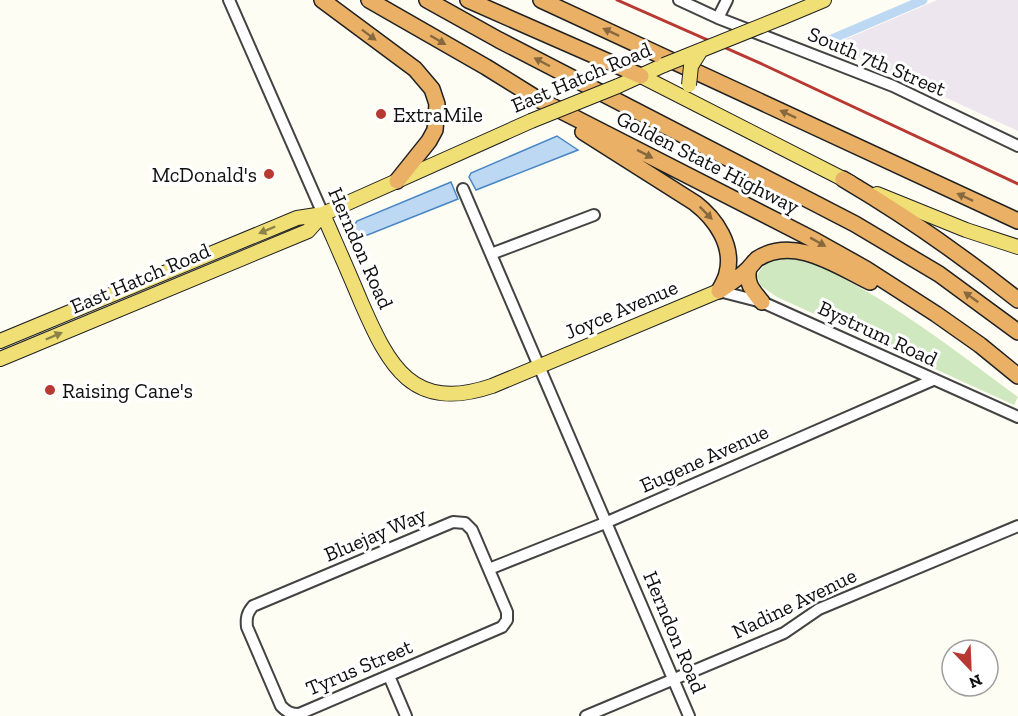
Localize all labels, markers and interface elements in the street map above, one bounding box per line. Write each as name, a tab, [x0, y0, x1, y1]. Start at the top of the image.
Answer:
street label: South 7th Street	[804, 21, 950, 101]
one-way arrow	[603, 28, 620, 37]
one-way arrow	[361, 29, 376, 41]
one-way arrow	[430, 34, 446, 45]
street label: East Hatch Road	[508, 36, 655, 118]
one-way arrow	[534, 57, 551, 67]
place label: ExtraMile	[393, 102, 483, 127]
street label: Golden State Highway	[612, 105, 804, 219]
marker: ExtraMile	[374, 107, 388, 121]
one-way arrow	[780, 110, 797, 119]
one-way arrow	[636, 149, 653, 158]
place label: McDonald's	[152, 162, 257, 187]
marker: McDonald's	[262, 167, 276, 181]
street label: Herndon Road	[323, 183, 399, 313]
one-way arrow	[956, 191, 974, 201]
one-way arrow	[699, 206, 714, 220]
one-way arrow	[258, 225, 276, 235]
street label: East Hatch Road	[67, 237, 214, 319]
one-way arrow	[810, 237, 827, 247]
street label: Joyce Avenue	[561, 274, 681, 344]
one-way arrow	[964, 291, 979, 303]
street label: Bystrum Road	[814, 295, 942, 372]
one-way arrow	[45, 331, 63, 340]
place label: Raising Cane's	[62, 378, 193, 403]
marker: Raising Cane's	[43, 383, 57, 397]
street label: Eugene Avenue	[636, 418, 772, 498]
street label: Bluejay Way	[320, 501, 430, 568]
street label: Nadine Avenue	[728, 562, 860, 644]
street label: Herndon Road	[638, 567, 712, 697]
street label: Tyrus Street	[302, 633, 416, 701]
north arrow	[940, 638, 1000, 698]
text: N	[966, 670, 985, 692]

